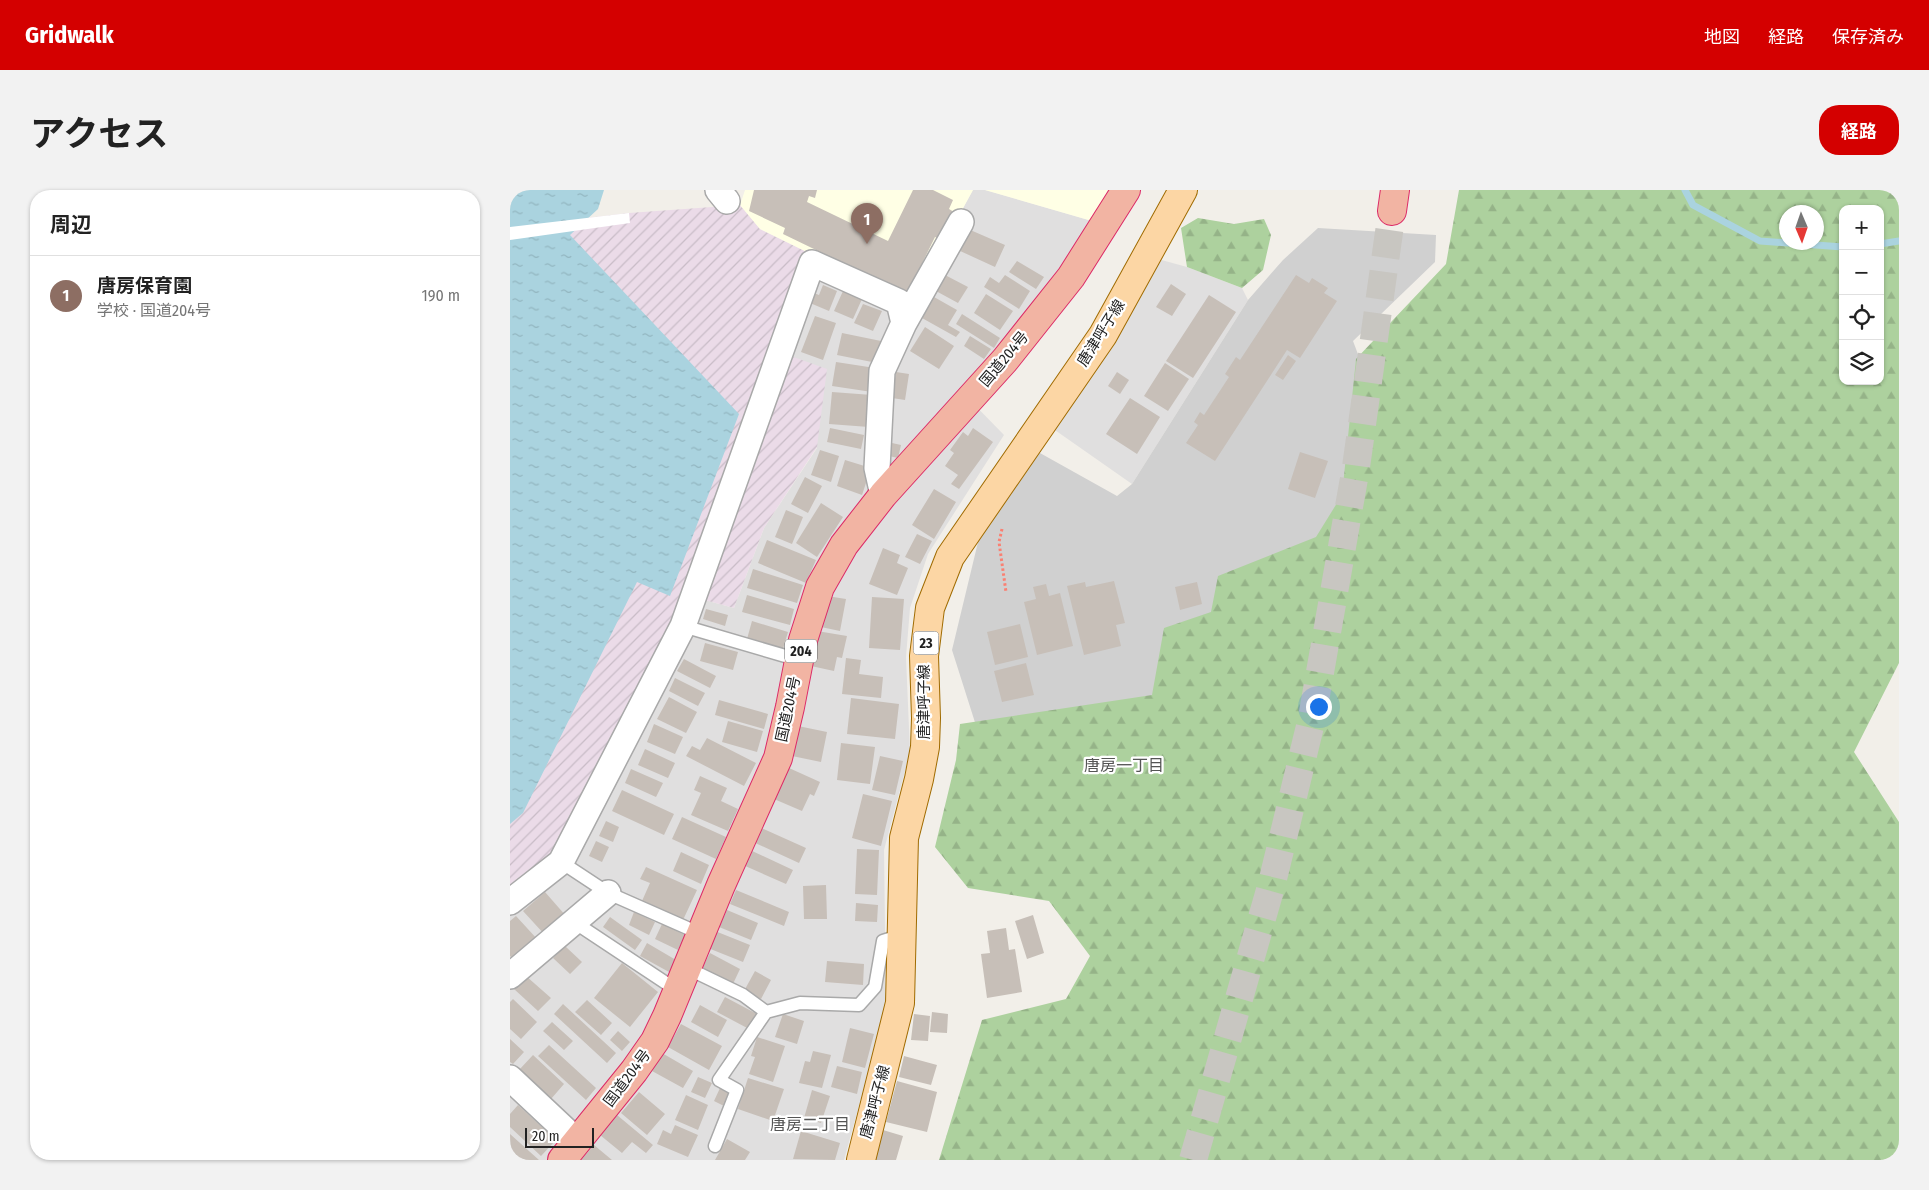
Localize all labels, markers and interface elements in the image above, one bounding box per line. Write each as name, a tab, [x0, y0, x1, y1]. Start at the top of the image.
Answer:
text: Gridwalk	[25, 21, 114, 49]
text: 地図	[1704, 26, 1740, 48]
text: 経路	[1768, 26, 1804, 48]
text: 保存済み	[1832, 26, 1904, 48]
button: 経路	[1819, 105, 1899, 155]
text: アクセス	[30, 113, 168, 155]
pin: 1	[851, 203, 883, 244]
north arrow	[1779, 205, 1824, 250]
map controls	[1839, 205, 1884, 385]
button: +	[1839, 205, 1884, 250]
text: 周辺	[50, 212, 92, 238]
button: −	[1839, 250, 1884, 295]
text: 唐房保育園	[97, 274, 192, 297]
text: 1	[63, 286, 69, 305]
text: 190 m	[422, 286, 460, 305]
button: locate	[1839, 295, 1884, 340]
street label: 唐津呼子線	[1073, 296, 1129, 370]
text: 学校 · 国道204号	[97, 301, 211, 320]
street label: 国道204号	[976, 328, 1032, 390]
button: layers	[1839, 340, 1884, 385]
road number: 23	[914, 632, 938, 654]
road number: 204	[785, 640, 817, 662]
street label: 唐津呼子線	[915, 664, 933, 740]
street label: 国道204号	[772, 675, 804, 743]
your location	[1306, 694, 1332, 720]
district label: 唐房一丁目	[1084, 756, 1164, 775]
street label: 国道204号	[600, 1046, 654, 1110]
street label: 唐津呼子線	[857, 1063, 893, 1141]
district label: 唐房二丁目	[770, 1115, 850, 1134]
scale bar	[525, 1125, 594, 1148]
text: 20 m	[532, 1128, 560, 1145]

